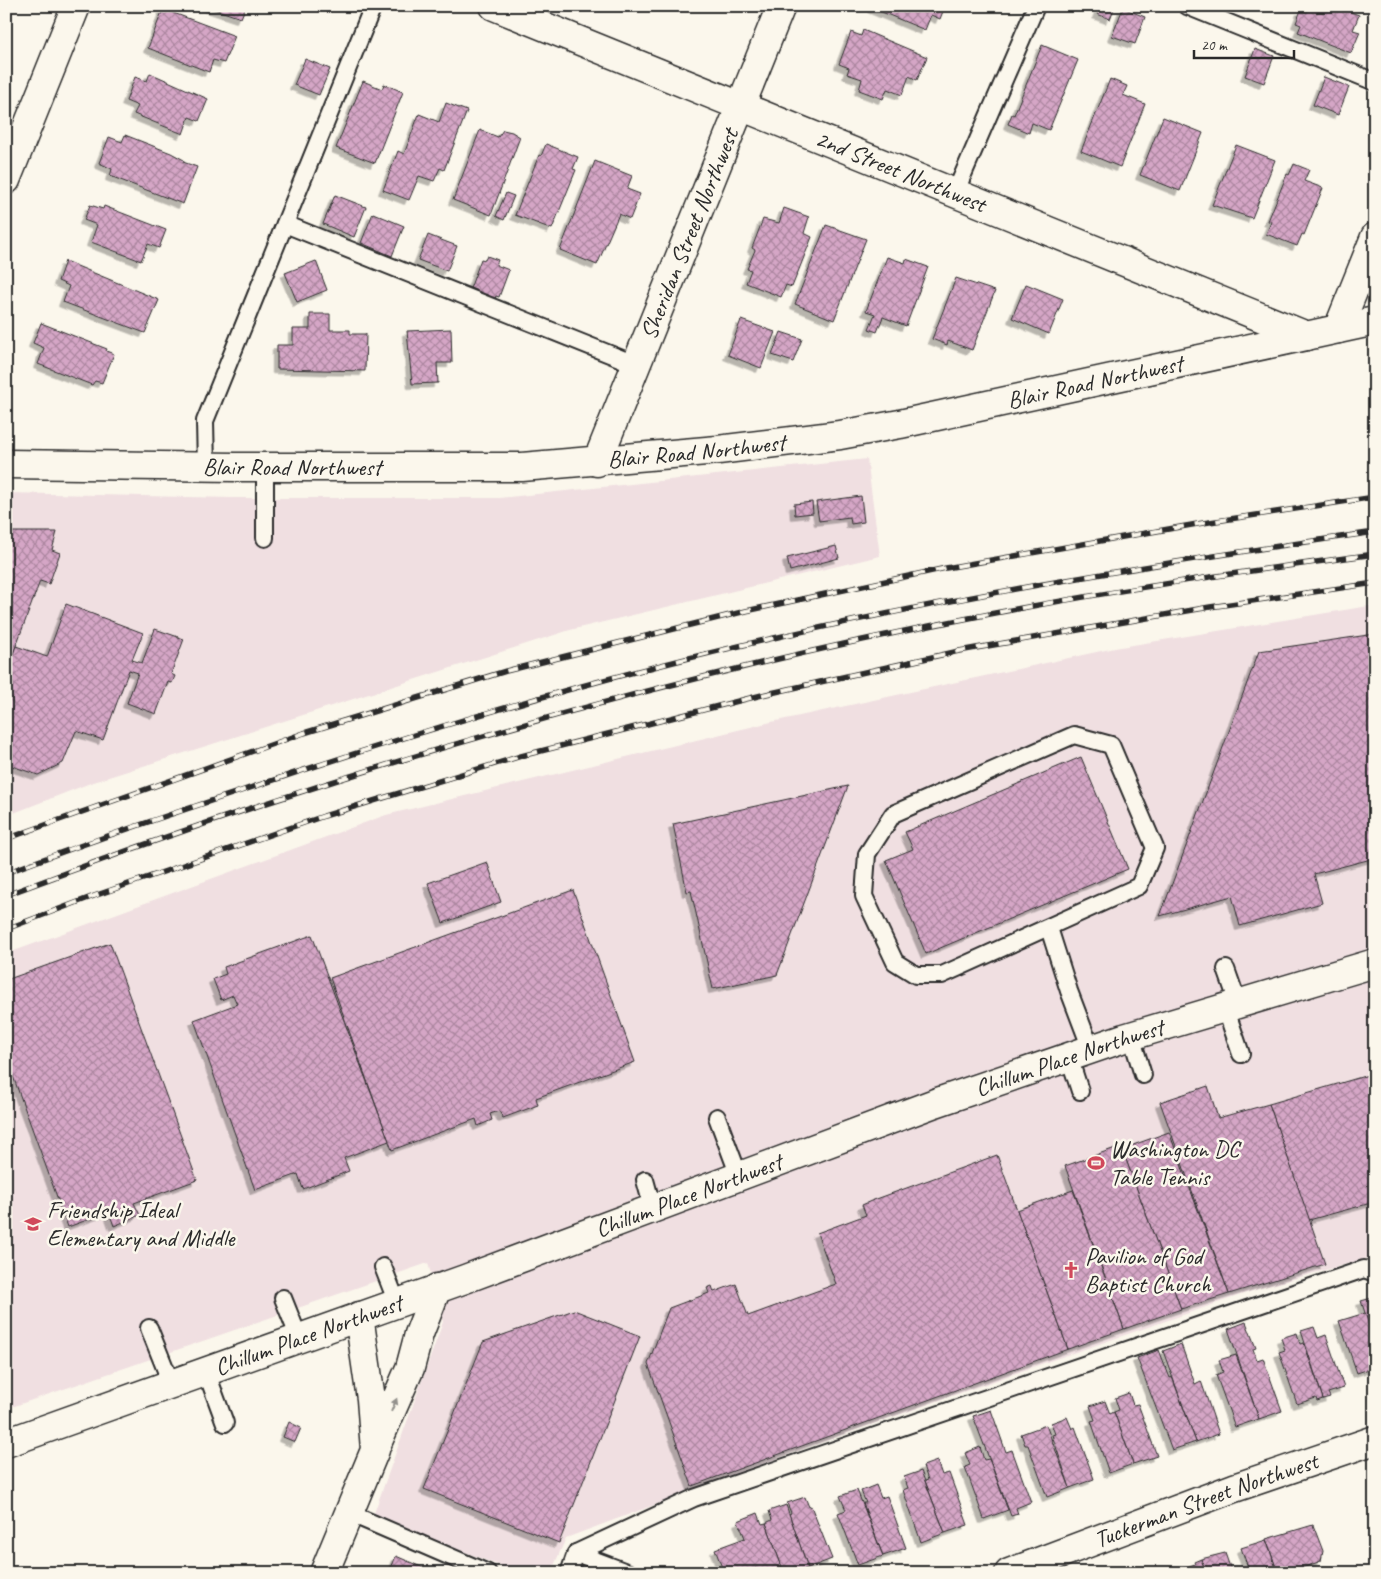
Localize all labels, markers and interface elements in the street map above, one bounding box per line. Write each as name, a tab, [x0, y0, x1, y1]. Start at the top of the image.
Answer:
scale bar	[1194, 28, 1294, 60]
text: 20 m	[1201, 36, 1228, 55]
street label: Sheridan Street Northwest	[633, 122, 746, 344]
street label: 2nd Street Northwest	[811, 123, 992, 220]
street label: Blair Road Northwest	[1004, 348, 1188, 415]
street label: Blair Road Northwest	[606, 427, 790, 475]
street label: Blair Road Northwest	[203, 452, 384, 482]
street label: Chillum Place Northwest	[971, 1011, 1170, 1103]
place label: Washington DC Table Tennis	[1110, 1134, 1243, 1192]
street label: Chillum Place Northwest	[591, 1146, 789, 1244]
sports icon: Washington DC Table Tennis	[1086, 1153, 1106, 1173]
place label: Friendship Ideal Elementary and Middle	[47, 1195, 236, 1253]
school or university icon: Friendship Ideal Elementary and Middle	[23, 1214, 43, 1234]
place label: Pavilion of God Baptist Church	[1085, 1241, 1212, 1299]
church icon: Pavilion of God Baptist Church	[1061, 1260, 1081, 1280]
street label: Chillum Place Northwest	[211, 1287, 409, 1382]
one-way arrow	[390, 1398, 398, 1412]
street label: Tuckerman Street Northwest	[1090, 1445, 1323, 1554]

